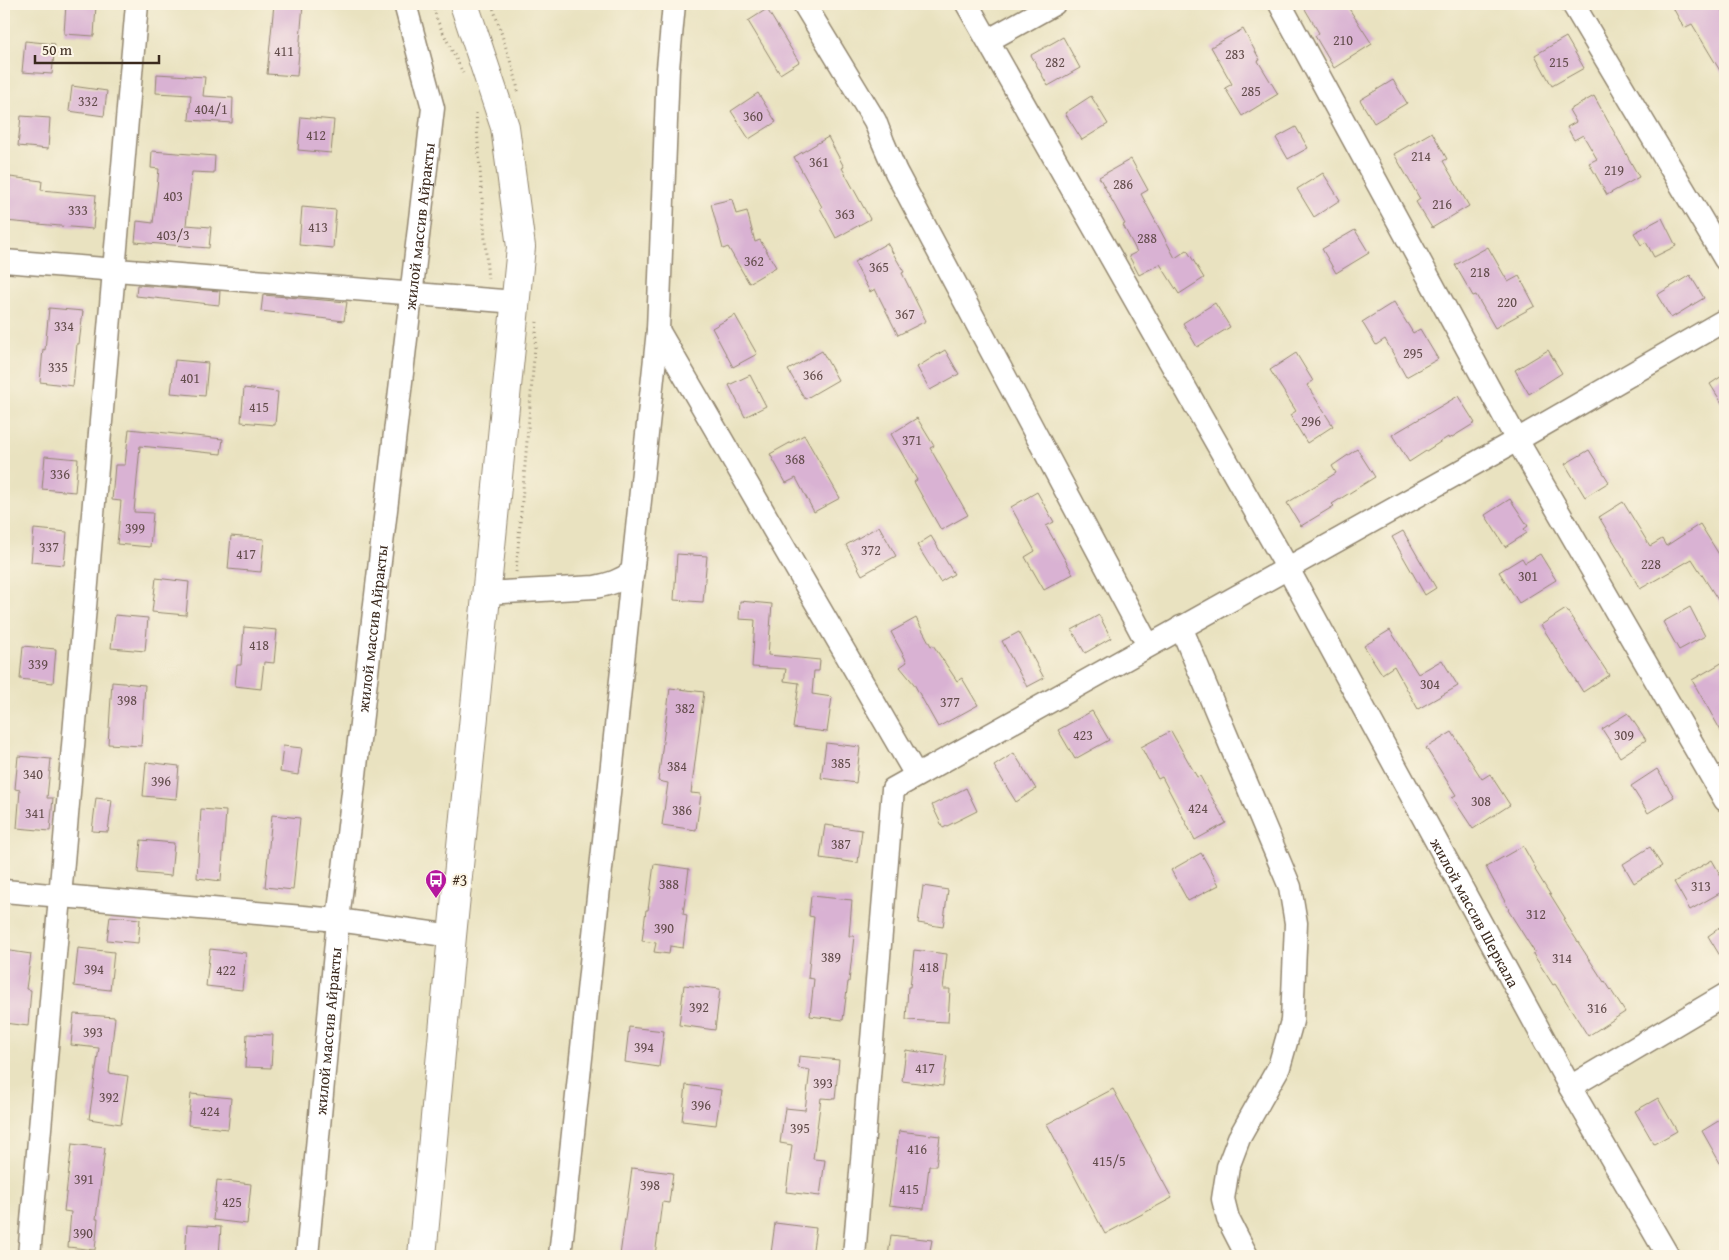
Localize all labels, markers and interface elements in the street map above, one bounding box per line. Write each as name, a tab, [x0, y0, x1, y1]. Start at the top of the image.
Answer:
house number: 210	[1333, 30, 1353, 50]
scale bar	[35, 32, 159, 64]
text: 50 m	[42, 39, 73, 60]
house number: 411	[274, 41, 294, 61]
house number: 283	[1225, 44, 1245, 64]
house number: 282	[1045, 52, 1065, 72]
house number: 215	[1549, 52, 1569, 72]
house number: 285	[1241, 81, 1261, 101]
house number: 332	[78, 91, 98, 111]
house number: 404/1	[194, 99, 228, 119]
house number: 360	[743, 106, 763, 126]
house number: 412	[306, 125, 326, 145]
street label: жилой массив Айракты	[397, 141, 441, 311]
house number: 214	[1411, 146, 1431, 166]
house number: 361	[809, 152, 829, 172]
house number: 219	[1604, 160, 1624, 180]
house number: 286	[1113, 174, 1133, 194]
house number: 403	[163, 186, 183, 206]
house number: 216	[1432, 194, 1452, 214]
house number: 333	[68, 200, 88, 220]
house number: 363	[835, 204, 855, 224]
house number: 413	[308, 217, 328, 237]
house number: 403/3	[156, 225, 190, 245]
house number: 288	[1137, 228, 1157, 248]
house number: 362	[744, 251, 764, 271]
house number: 365	[869, 257, 889, 277]
house number: 218	[1470, 262, 1490, 282]
house number: 220	[1497, 292, 1517, 312]
house number: 367	[895, 304, 915, 324]
house number: 334	[54, 316, 74, 336]
house number: 295	[1403, 343, 1423, 363]
house number: 335	[48, 357, 68, 377]
house number: 366	[803, 365, 823, 385]
house number: 401	[180, 368, 200, 388]
house number: 415	[249, 397, 269, 417]
house number: 296	[1301, 411, 1321, 431]
house number: 371	[902, 430, 922, 450]
house number: 368	[785, 449, 805, 469]
house number: 336	[50, 464, 70, 484]
house number: 399	[125, 518, 145, 538]
house number: 337	[39, 537, 59, 557]
house number: 372	[861, 540, 881, 560]
house number: 417	[236, 544, 256, 564]
street label: жилой массив Айракты	[350, 544, 394, 713]
house number: 228	[1641, 554, 1661, 574]
house number: 301	[1518, 566, 1538, 586]
house number: 418	[249, 635, 269, 655]
house number: 339	[28, 654, 48, 674]
house number: 304	[1420, 674, 1440, 694]
house number: 398	[117, 690, 137, 710]
house number: 377	[940, 692, 960, 712]
house number: 382	[675, 698, 695, 718]
house number: 423	[1073, 725, 1093, 745]
house number: 309	[1614, 725, 1634, 745]
house number: 385	[831, 753, 851, 773]
house number: 384	[667, 756, 687, 776]
house number: 340	[23, 764, 43, 784]
house number: 396	[151, 771, 171, 791]
house number: 308	[1471, 791, 1491, 811]
house number: 424	[1188, 798, 1208, 818]
house number: 386	[672, 800, 692, 820]
house number: 341	[25, 803, 45, 823]
street label: жилой массив Шеркала	[1425, 833, 1526, 992]
house number: 387	[831, 834, 851, 854]
bus stop icon: #3	[424, 868, 448, 899]
place label: #3	[452, 868, 467, 892]
house number: 388	[659, 874, 679, 894]
house number: 313	[1691, 876, 1711, 896]
house number: 312	[1526, 904, 1546, 924]
house number: 390	[654, 918, 674, 938]
street label: жилой массив Айракты	[308, 946, 347, 1116]
house number: 389	[821, 947, 841, 967]
house number: 314	[1552, 948, 1572, 968]
house number: 418	[919, 957, 939, 977]
house number: 394	[84, 959, 104, 979]
house number: 422	[216, 960, 236, 980]
house number: 392	[689, 997, 709, 1017]
house number: 316	[1587, 998, 1607, 1018]
house number: 393	[83, 1022, 103, 1042]
house number: 394	[634, 1037, 654, 1057]
house number: 417	[915, 1058, 935, 1078]
house number: 393	[813, 1073, 833, 1093]
house number: 392	[99, 1087, 119, 1107]
house number: 396	[691, 1095, 711, 1115]
house number: 424	[200, 1101, 220, 1121]
house number: 395	[790, 1118, 810, 1138]
house number: 416	[907, 1139, 927, 1159]
house number: 415/5	[1092, 1151, 1126, 1171]
house number: 391	[74, 1169, 94, 1189]
house number: 398	[640, 1175, 660, 1195]
house number: 415	[899, 1179, 919, 1199]
house number: 425	[222, 1192, 242, 1212]
house number: 390	[73, 1223, 93, 1243]

